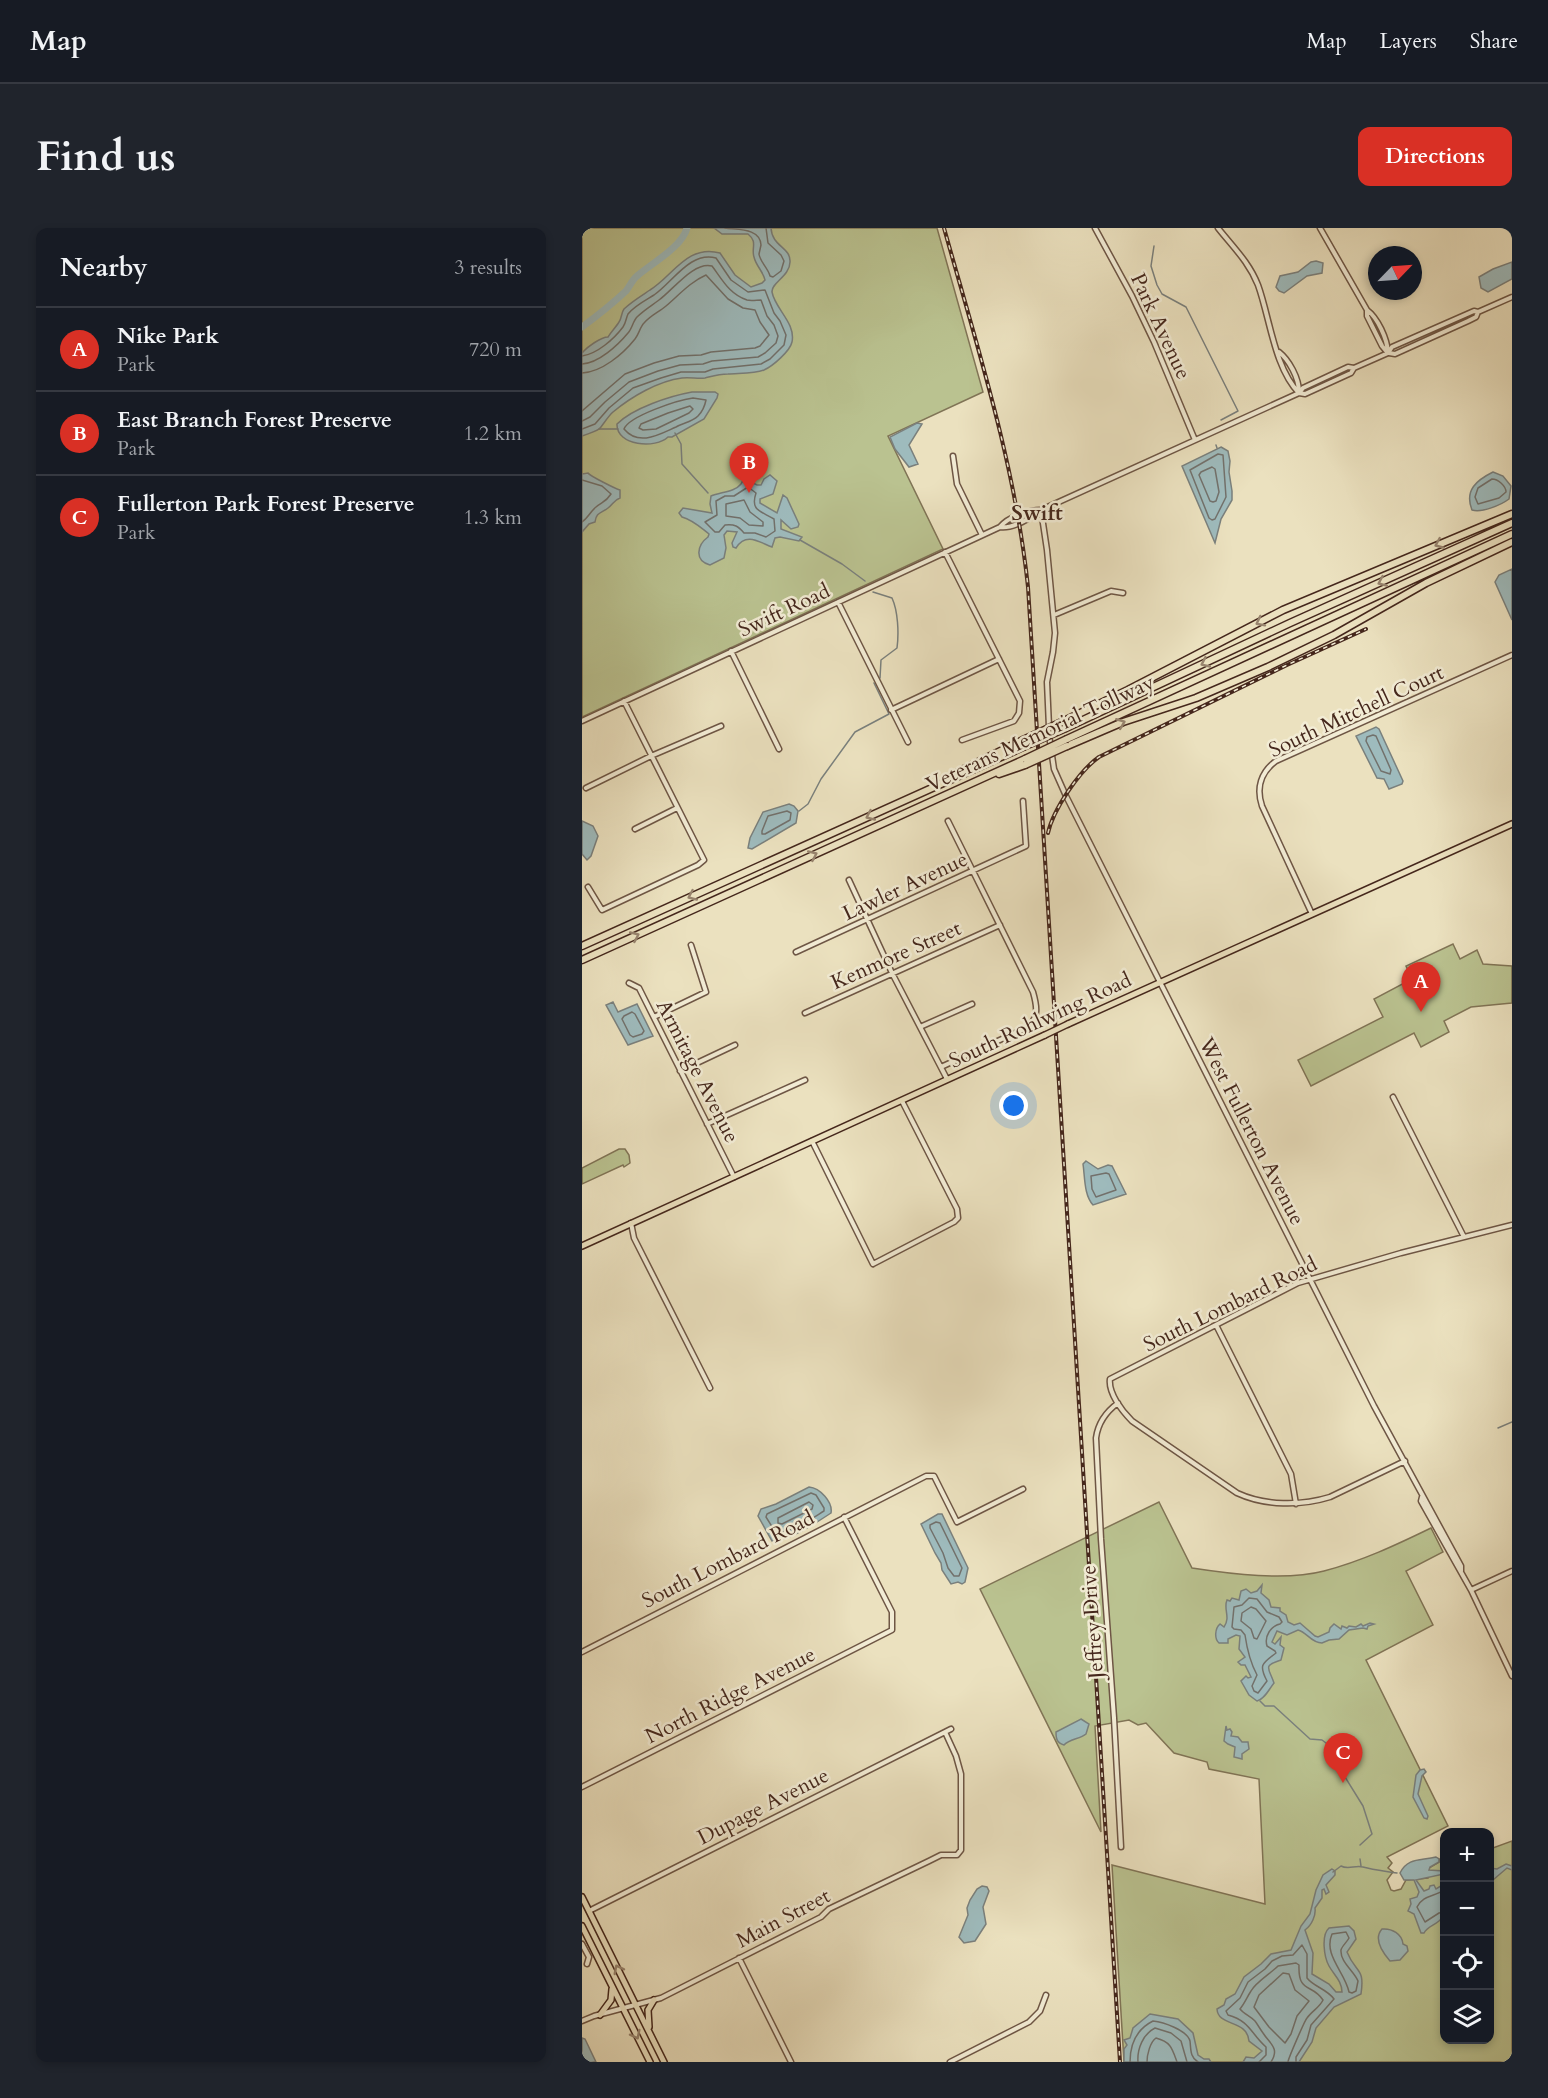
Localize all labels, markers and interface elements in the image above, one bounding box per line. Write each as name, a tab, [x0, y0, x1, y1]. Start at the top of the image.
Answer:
text: Map	[30, 22, 87, 60]
text: Map	[1307, 27, 1347, 56]
text: Layers	[1380, 27, 1437, 56]
text: Share	[1470, 27, 1518, 56]
button: Directions	[1358, 127, 1512, 186]
text: Find us	[36, 128, 176, 185]
north arrow	[1368, 246, 1422, 300]
text: Nearby	[60, 250, 148, 285]
text: 3 results	[454, 254, 522, 281]
street label: Park Avenue	[1123, 268, 1198, 384]
text: Nike Park	[117, 321, 219, 351]
text: A	[72, 336, 87, 363]
text: 720 m	[469, 336, 522, 363]
text: Park	[117, 351, 155, 378]
text: East Branch Forest Preserve	[117, 405, 392, 435]
text: B	[72, 420, 87, 447]
text: 1.2 km	[463, 420, 522, 447]
text: Park	[117, 435, 155, 462]
pin: B	[730, 444, 768, 493]
text: Fullerton Park Forest Preserve	[117, 489, 415, 519]
district label: Swift	[1011, 498, 1063, 528]
text: C	[72, 504, 87, 531]
text: 1.3 km	[463, 504, 522, 531]
text: Park	[117, 519, 155, 546]
one-way arrow	[1434, 537, 1445, 549]
one-way arrow	[1377, 574, 1388, 586]
street label: Swift Road	[734, 577, 835, 644]
one-way arrow	[1256, 615, 1266, 626]
one-way arrow	[1200, 655, 1211, 667]
street label: South Mitchell Court	[1264, 658, 1449, 765]
street label: Veterans Memorial Tollway	[921, 668, 1159, 799]
one-way arrow	[1115, 718, 1126, 730]
one-way arrow	[865, 808, 876, 820]
street label: Lawler Avenue	[838, 845, 972, 928]
one-way arrow	[806, 851, 817, 863]
one-way arrow	[688, 889, 699, 901]
street label: Kenmore Street	[827, 914, 966, 997]
one-way arrow	[629, 931, 640, 943]
pin: A	[1402, 962, 1440, 1012]
street label: South Rohlwing Road	[944, 965, 1136, 1075]
street label: Armitage Avenue	[649, 995, 746, 1148]
street label: West Fullerton Avenue	[1191, 1032, 1311, 1230]
your location	[999, 1091, 1028, 1120]
street label: South Lombard Road	[1138, 1250, 1322, 1359]
street label: South Lombard Road	[637, 1503, 819, 1615]
street label: Jeffrey Drive	[1074, 1564, 1111, 1683]
street label: North Ridge Avenue	[640, 1640, 820, 1751]
pin: C	[1324, 1734, 1362, 1783]
street label: Dupage Avenue	[693, 1761, 834, 1852]
map controls	[1440, 1828, 1494, 2044]
button: +	[1440, 1828, 1494, 1882]
street label: Main Street	[731, 1881, 836, 1955]
button: −	[1440, 1882, 1494, 1936]
button: locate	[1440, 1936, 1494, 1990]
one-way arrow	[614, 1965, 625, 1976]
button: layers	[1440, 1990, 1494, 2044]
one-way arrow	[629, 2029, 640, 2040]

